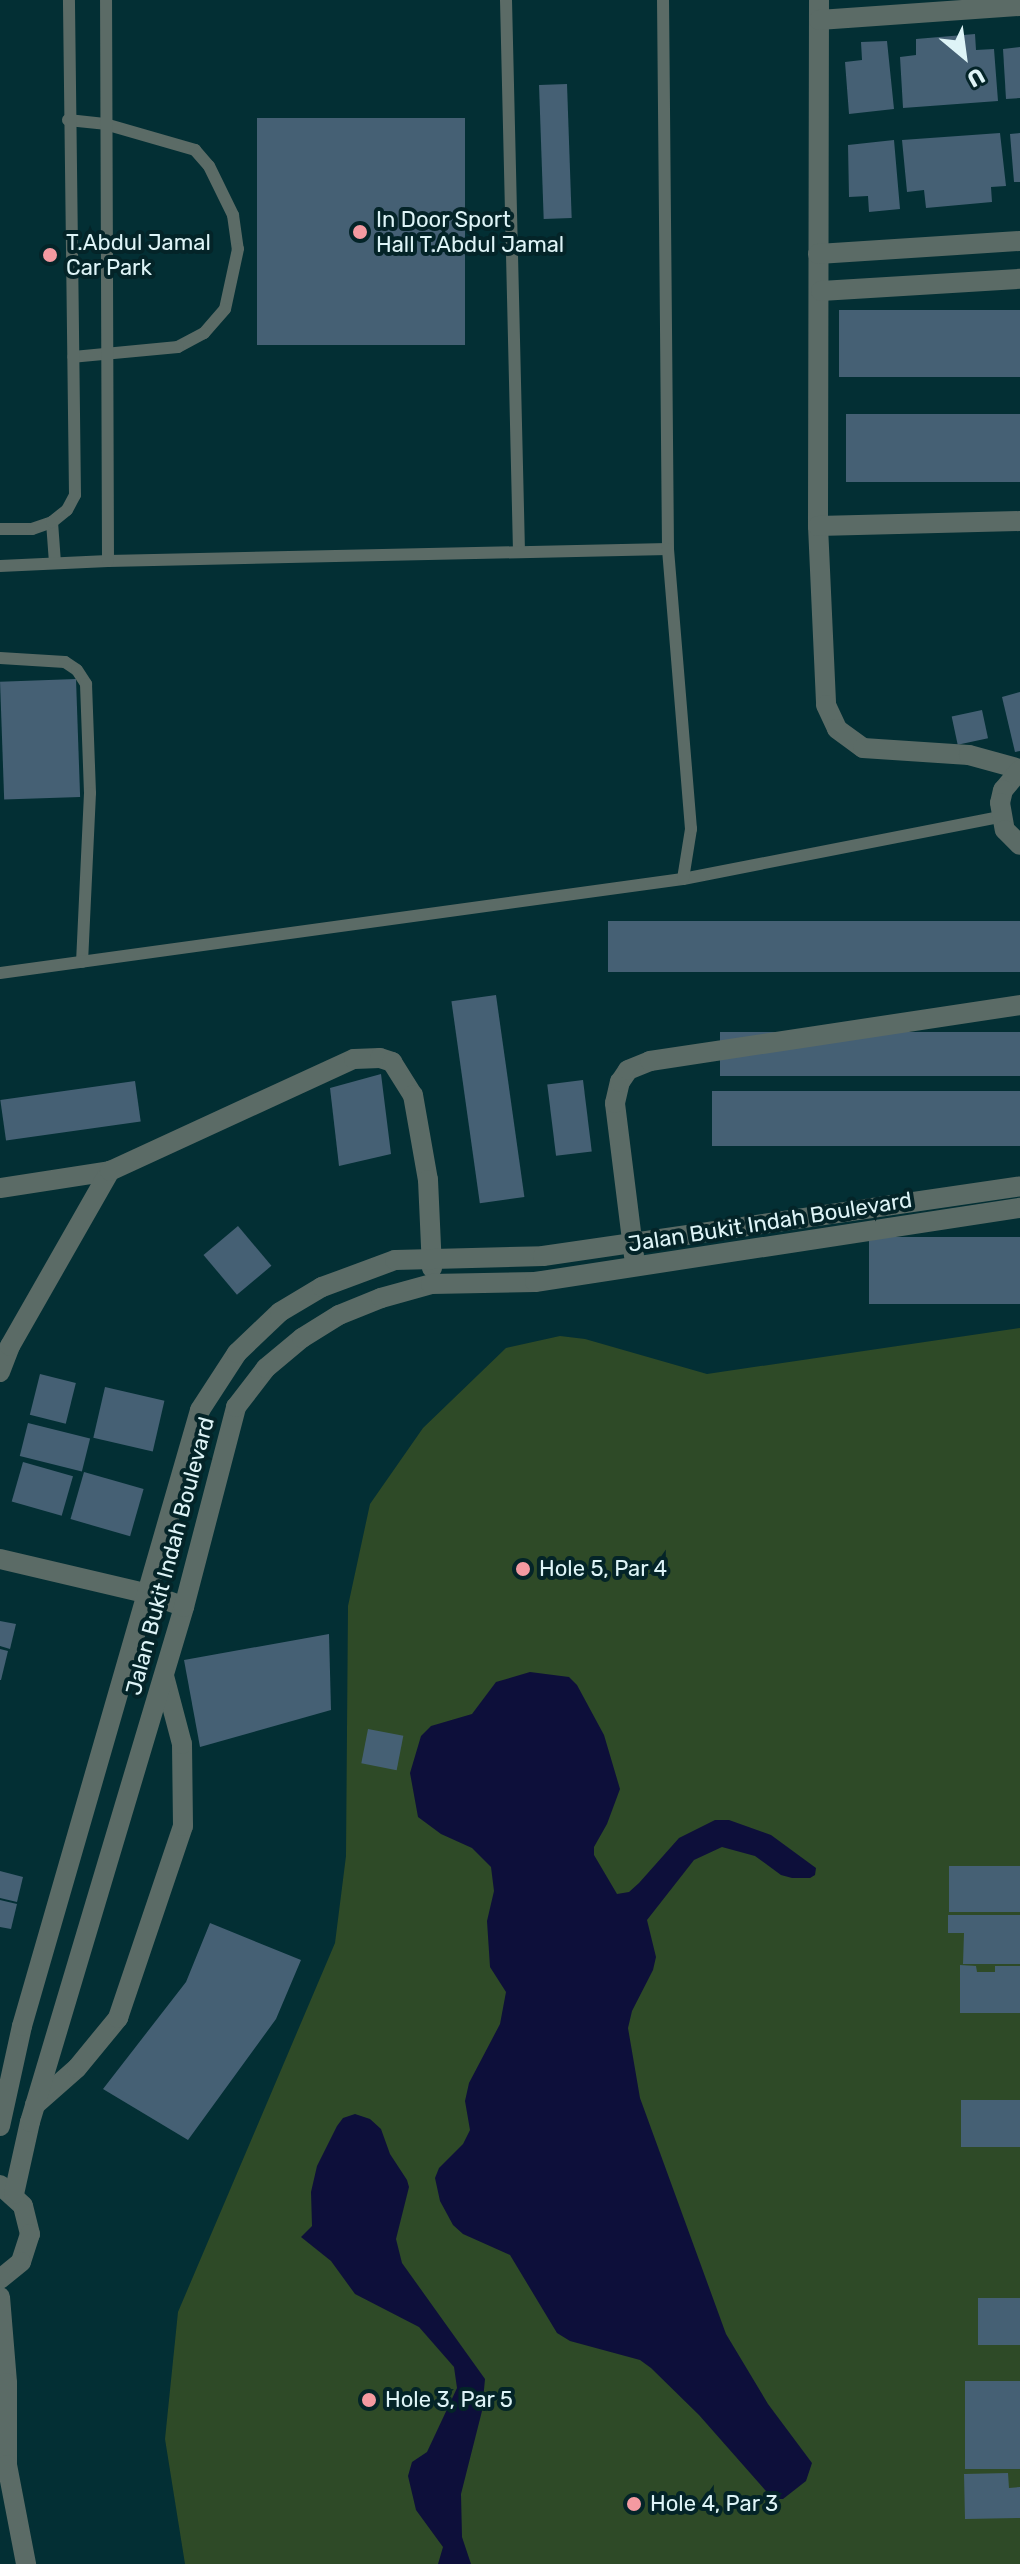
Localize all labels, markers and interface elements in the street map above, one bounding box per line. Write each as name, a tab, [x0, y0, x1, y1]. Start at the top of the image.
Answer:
north arrow	[924, 16, 1004, 96]
text: U	[962, 62, 989, 93]
place label: In Door Sport Hall T.Abdul Jamal	[376, 206, 565, 258]
marker: In Door Sport Hall T.Abdul Jamal	[351, 223, 369, 241]
place label: T.Abdul Jamal Car Park	[66, 229, 211, 280]
marker: T.Abdul Jamal Car Park	[41, 246, 59, 264]
street label: Jalan Bukit Indah Boulevard	[626, 1187, 914, 1257]
street label: Jalan Bukit Indah Boulevard	[120, 1414, 220, 1698]
place label: Hole 5, Par 4	[539, 1556, 668, 1582]
marker: Hole 5, Par 4	[514, 1560, 532, 1578]
place label: Hole 3, Par 5	[385, 2387, 513, 2413]
marker: Hole 3, Par 5	[360, 2391, 378, 2409]
place label: Hole 4, Par 3	[650, 2491, 779, 2517]
marker: Hole 4, Par 3	[625, 2495, 643, 2513]

